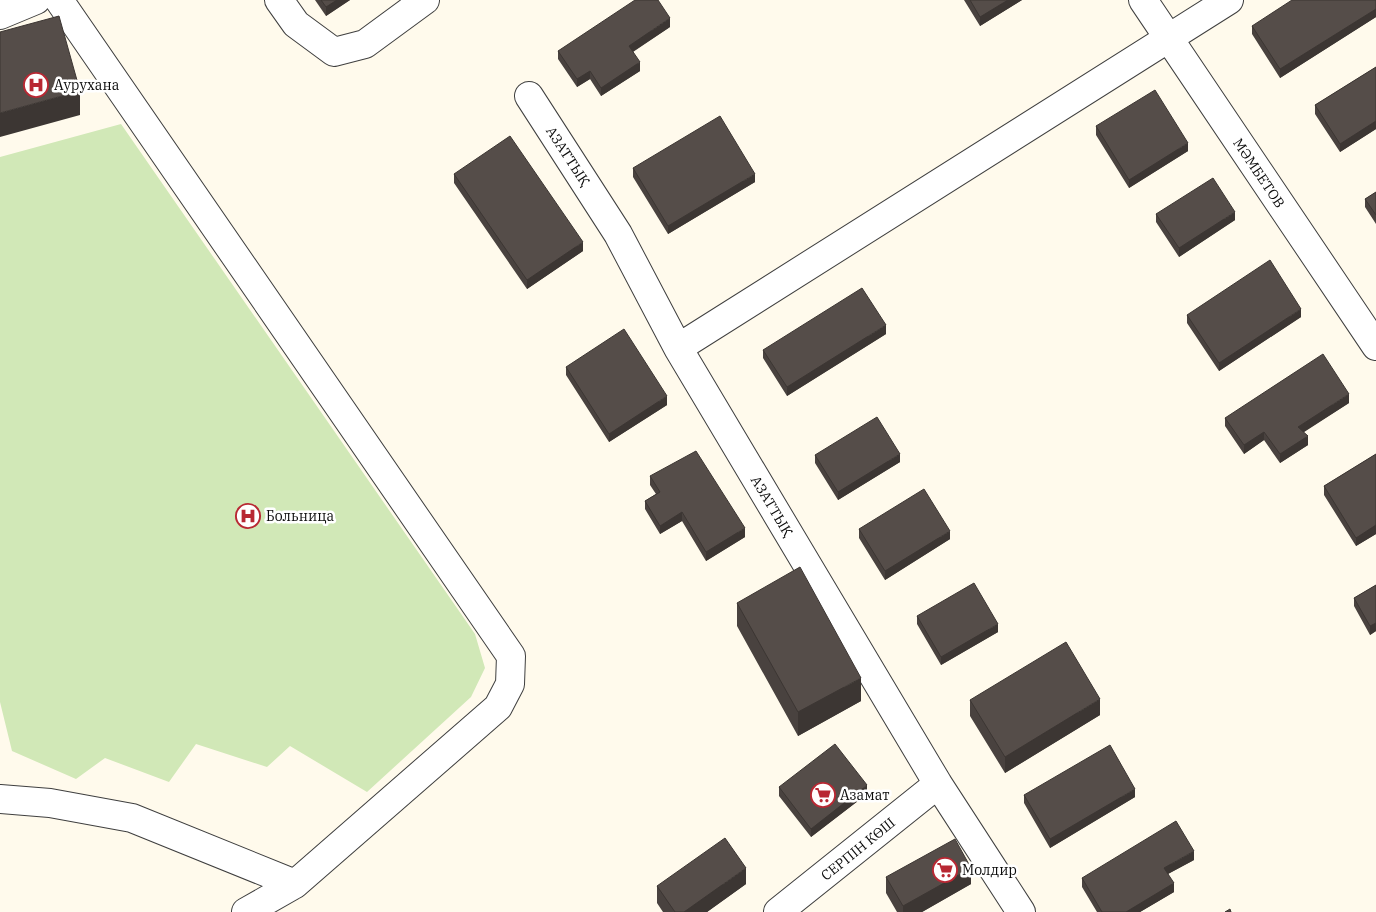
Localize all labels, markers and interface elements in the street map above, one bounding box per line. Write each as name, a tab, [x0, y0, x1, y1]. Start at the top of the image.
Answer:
hospital icon: Аурухана	[23, 72, 49, 98]
place label: Аурухана	[54, 76, 120, 94]
street label: АЗАТТЫҚ	[542, 123, 594, 189]
street label: МӘМБЕТОВ	[1229, 135, 1289, 211]
street label: АЗАТТЫҚ	[747, 472, 797, 540]
hospital icon: Больница	[235, 503, 261, 529]
place label: Больница	[266, 507, 334, 525]
supermarket icon: Азамат	[810, 782, 836, 808]
place label: Азамат	[840, 786, 890, 804]
street label: СЕРПІН КӨШ	[817, 814, 899, 884]
supermarket icon: Молдир	[932, 857, 958, 883]
place label: Молдир	[962, 861, 1017, 879]

